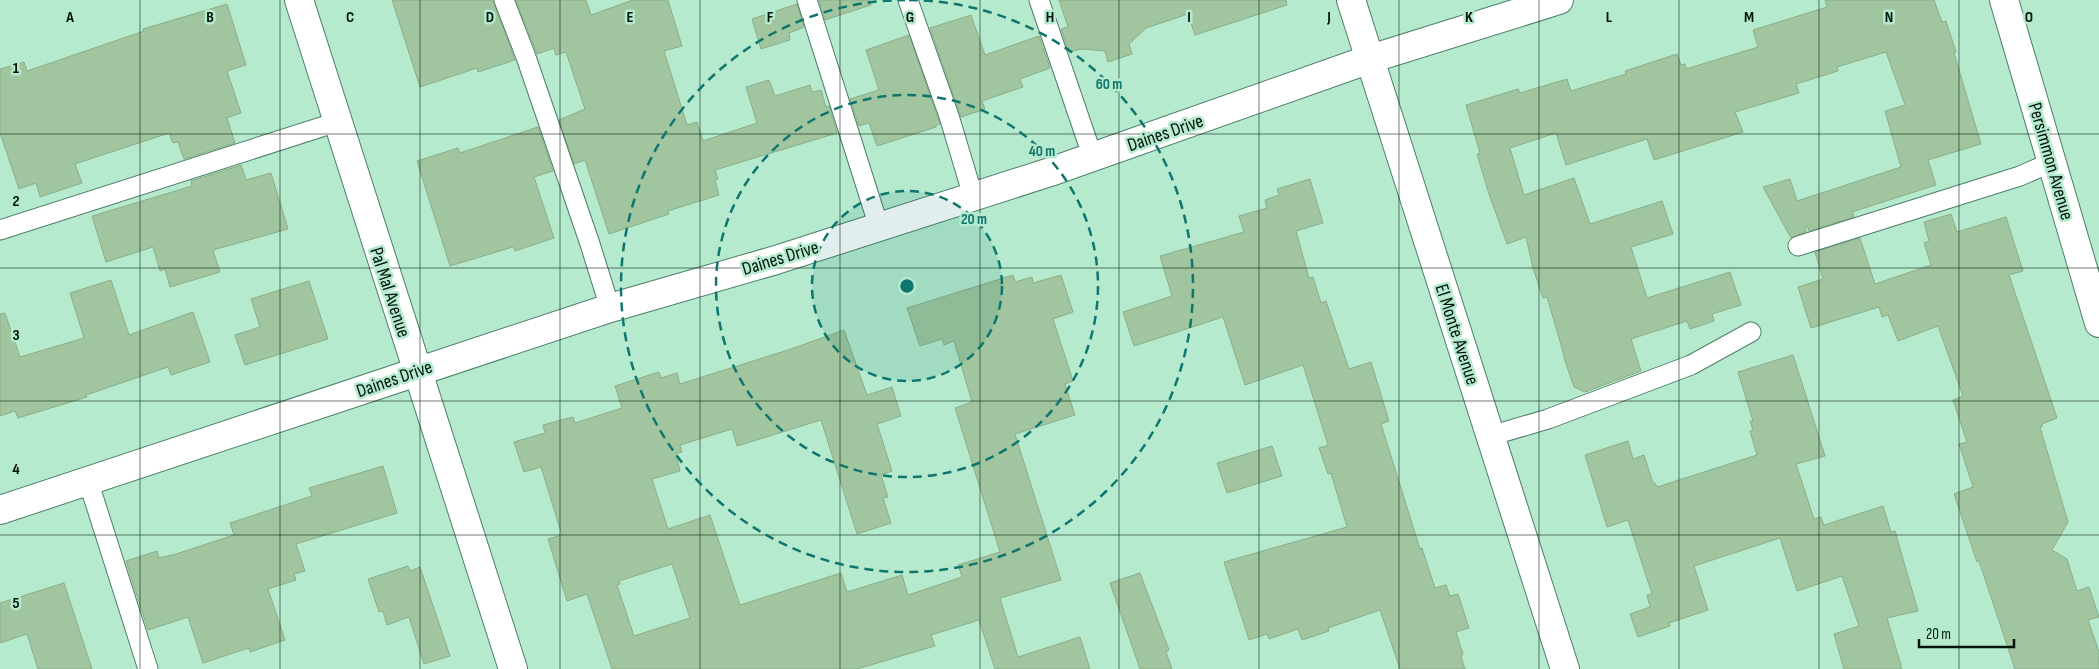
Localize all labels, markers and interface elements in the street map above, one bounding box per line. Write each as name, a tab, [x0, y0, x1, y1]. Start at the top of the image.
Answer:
text: A	[65, 8, 74, 27]
text: B	[206, 8, 214, 27]
text: C	[346, 8, 354, 27]
text: D	[486, 8, 494, 27]
text: E	[627, 8, 634, 27]
text: F	[767, 8, 774, 27]
text: G	[906, 8, 914, 27]
text: H	[1046, 8, 1054, 27]
text: I	[1187, 8, 1191, 27]
text: J	[1326, 8, 1331, 27]
text: K	[1465, 8, 1473, 27]
text: L	[1606, 8, 1613, 27]
text: M	[1744, 8, 1754, 27]
text: N	[1885, 8, 1893, 27]
text: O	[2025, 8, 2033, 27]
text: 1	[13, 59, 20, 78]
text: 60 m	[1096, 75, 1122, 94]
street label: Persimmon Avenue	[2023, 100, 2078, 223]
street label: Daines Drive	[1124, 110, 1207, 157]
text: 40 m	[1029, 142, 1055, 161]
text: 2	[12, 192, 20, 211]
text: 20 m	[961, 210, 987, 229]
street label: Daines Drive	[739, 236, 822, 281]
street label: Pal Mal Avenue	[364, 245, 415, 340]
centre of rings	[898, 277, 916, 295]
street label: El Monte Avenue	[1429, 281, 1484, 388]
text: 3	[12, 326, 20, 345]
street label: Daines Drive	[353, 356, 436, 403]
text: 4	[12, 460, 20, 479]
text: 5	[12, 594, 20, 613]
scale bar	[1919, 616, 2014, 648]
text: 20 m	[1926, 625, 1951, 644]

